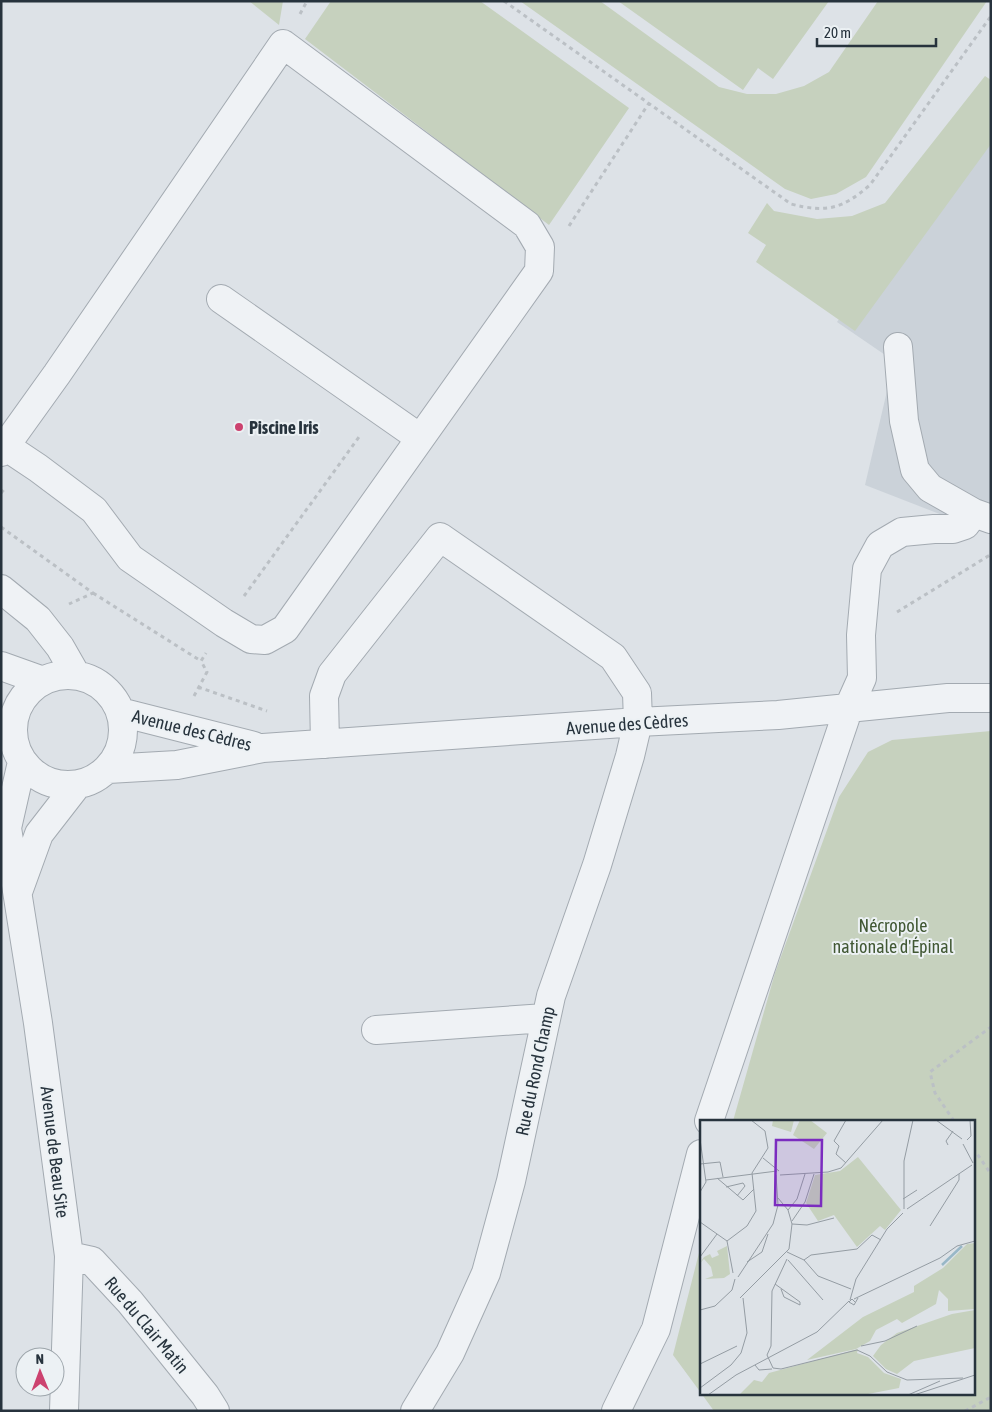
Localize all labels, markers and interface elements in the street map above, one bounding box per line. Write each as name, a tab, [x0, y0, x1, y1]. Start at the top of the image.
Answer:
scale bar	[817, 15, 936, 47]
text: 20 m	[824, 24, 851, 41]
place label: Piscine Iris	[249, 417, 319, 438]
marker: Piscine Iris	[233, 421, 245, 433]
street label: Avenue des Cèdres	[130, 705, 254, 755]
street label: Avenue des Cèdres	[565, 709, 689, 739]
park label: Nécropole nationale d'Épinal	[833, 915, 954, 957]
street label: Rue du Rond Champ	[511, 1004, 559, 1138]
street label: Avenue de Beau Site	[36, 1085, 74, 1219]
inset map	[700, 1120, 974, 1394]
street label: Rue du Clair Matin	[100, 1272, 194, 1378]
north arrow	[15, 1347, 65, 1397]
text: N	[36, 1351, 44, 1367]

